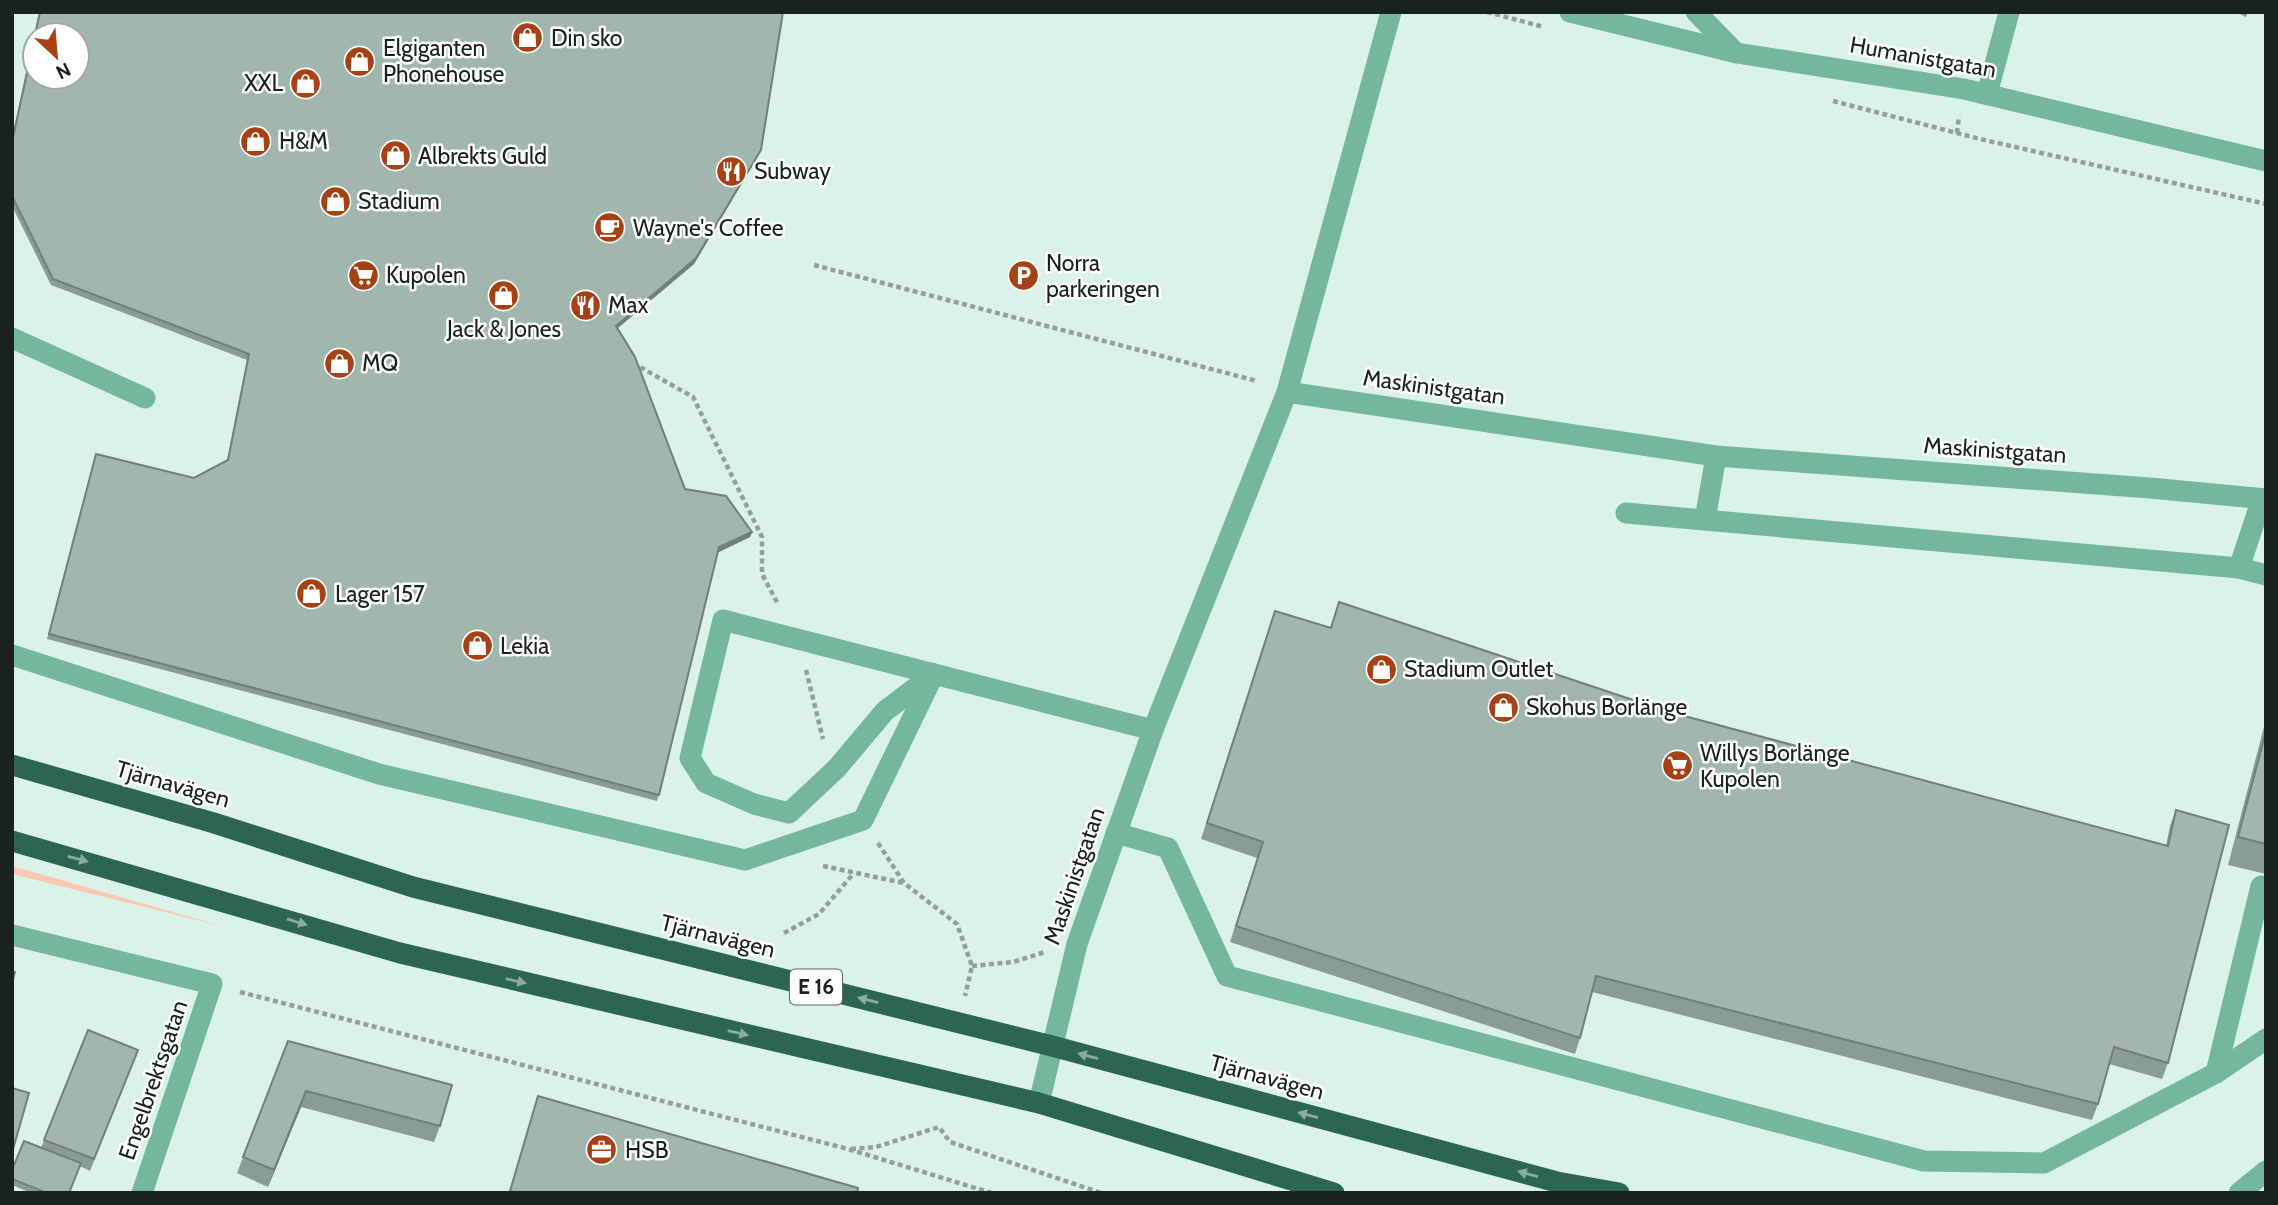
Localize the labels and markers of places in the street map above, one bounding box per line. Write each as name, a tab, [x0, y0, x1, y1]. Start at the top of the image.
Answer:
shop icon: Din sko	[511, 21, 545, 55]
place label: Din sko	[551, 24, 622, 52]
place label: Elgiganten Phonehouse	[383, 34, 504, 88]
shop icon: Elgiganten Phonehouse	[343, 44, 377, 78]
shop icon: XXL	[289, 66, 323, 100]
place label: XXL	[244, 69, 283, 97]
shop icon: H&M	[239, 124, 273, 158]
place label: H&M	[279, 127, 328, 155]
shop icon: Albrekts Guld	[378, 139, 412, 173]
place label: Albrekts Guld	[418, 142, 547, 170]
restaurant icon: Subway	[714, 154, 748, 188]
place label: Subway	[754, 157, 831, 185]
shop icon: Stadium	[318, 184, 352, 218]
place label: Stadium	[358, 187, 440, 215]
cafe icon: Wayne's Coffee	[593, 211, 627, 245]
place label: Wayne's Coffee	[633, 214, 784, 242]
place label: Norra parkeringen	[1046, 249, 1160, 303]
supermarket icon: Kupolen	[346, 258, 380, 292]
parking icon: Norra parkeringen	[1006, 259, 1040, 293]
place label: Kupolen	[386, 261, 466, 289]
shop icon: Jack & Jones	[487, 278, 521, 312]
restaurant icon: Max	[568, 288, 602, 322]
place label: Max	[608, 291, 649, 319]
place label: Jack & Jones	[446, 315, 561, 343]
shop icon: MQ	[322, 346, 356, 380]
place label: MQ	[362, 349, 398, 377]
shop icon: Lager 157	[295, 577, 329, 611]
place label: Lager 157	[335, 580, 425, 608]
shop icon: Lekia	[460, 629, 494, 663]
place label: Lekia	[500, 632, 549, 660]
shop icon: Stadium Outlet	[1364, 652, 1398, 686]
place label: Stadium Outlet	[1404, 655, 1553, 683]
shop icon: Skohus Borlänge	[1486, 690, 1520, 724]
place label: Skohus Borlänge	[1526, 693, 1687, 721]
place label: Willys Borlänge Kupolen	[1700, 739, 1850, 793]
supermarket icon: Willys Borlänge Kupolen	[1660, 749, 1694, 783]
office icon: HSB	[585, 1133, 619, 1167]
place label: HSB	[625, 1136, 669, 1164]

